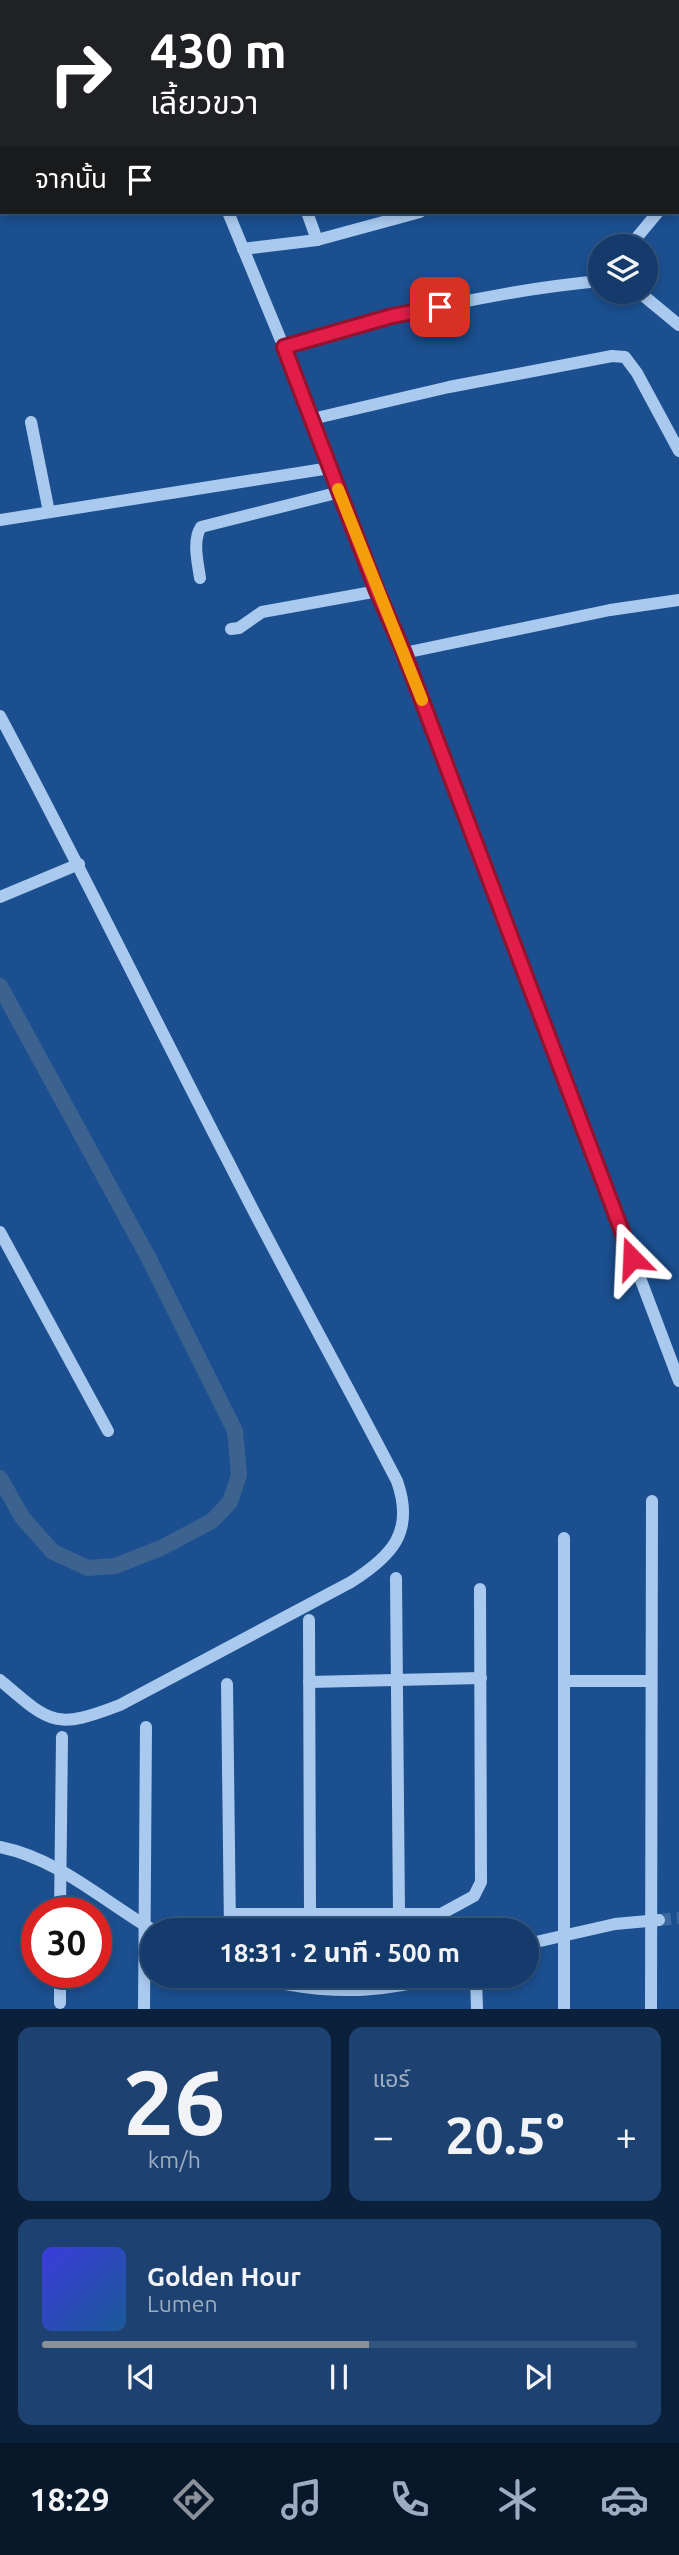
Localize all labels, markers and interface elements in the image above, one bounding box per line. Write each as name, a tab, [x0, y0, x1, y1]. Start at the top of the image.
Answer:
text: 430 m	[150, 22, 287, 77]
icon: right	[35, 28, 126, 119]
text: เลี้ยวขวา	[150, 84, 258, 120]
icon: arrive	[121, 161, 159, 199]
text: จากนั้น	[35, 164, 107, 193]
map controls	[588, 234, 658, 304]
button: layers	[588, 234, 658, 304]
pin	[410, 277, 470, 337]
icon: arrive	[421, 288, 459, 326]
position arrow	[595, 1221, 669, 1295]
speed limit sign: 30	[21, 1897, 112, 1988]
text: 18:31 · 2 นาที · 500 m	[219, 1938, 460, 1967]
text: 26	[123, 2050, 226, 2152]
text: แอร์	[373, 2066, 410, 2091]
text: 20.5°	[445, 2106, 564, 2164]
text: −	[373, 2115, 394, 2157]
text: +	[616, 2115, 637, 2157]
text: km/h	[148, 2147, 201, 2172]
text: Golden Hour	[147, 2262, 301, 2291]
text: Lumen	[147, 2291, 218, 2316]
icon: previous	[122, 2358, 160, 2396]
icon: pause	[320, 2358, 358, 2396]
icon: next	[519, 2358, 557, 2396]
icon: directions	[169, 2475, 218, 2524]
icon: music	[277, 2475, 326, 2524]
icon: phone	[385, 2475, 434, 2524]
icon: climate	[493, 2475, 542, 2524]
icon: car	[600, 2475, 649, 2524]
text: 18:29	[29, 2481, 110, 2517]

